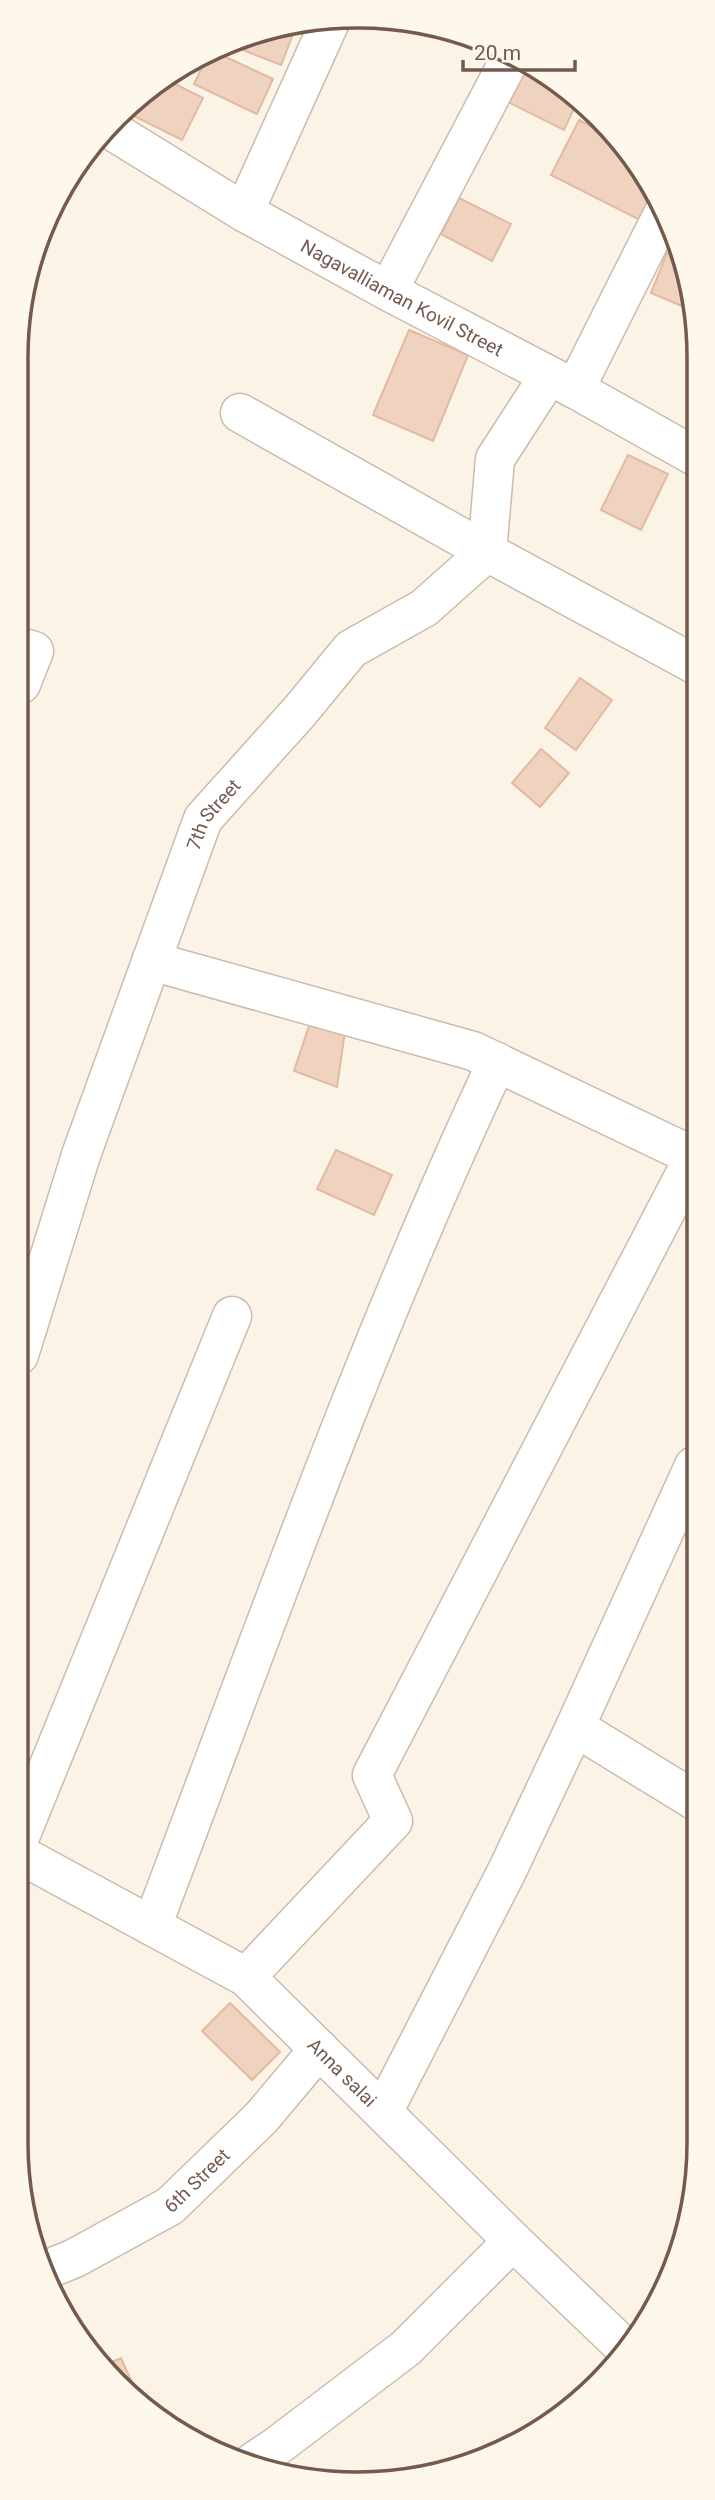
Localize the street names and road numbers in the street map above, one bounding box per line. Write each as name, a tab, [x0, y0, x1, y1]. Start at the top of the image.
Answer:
street label: Nagavalliaman Kovil Street	[297, 234, 507, 361]
street label: 7th Street	[182, 774, 246, 853]
street label: Anna salai	[303, 2033, 382, 2112]
street label: 6th Street	[159, 2144, 234, 2218]

